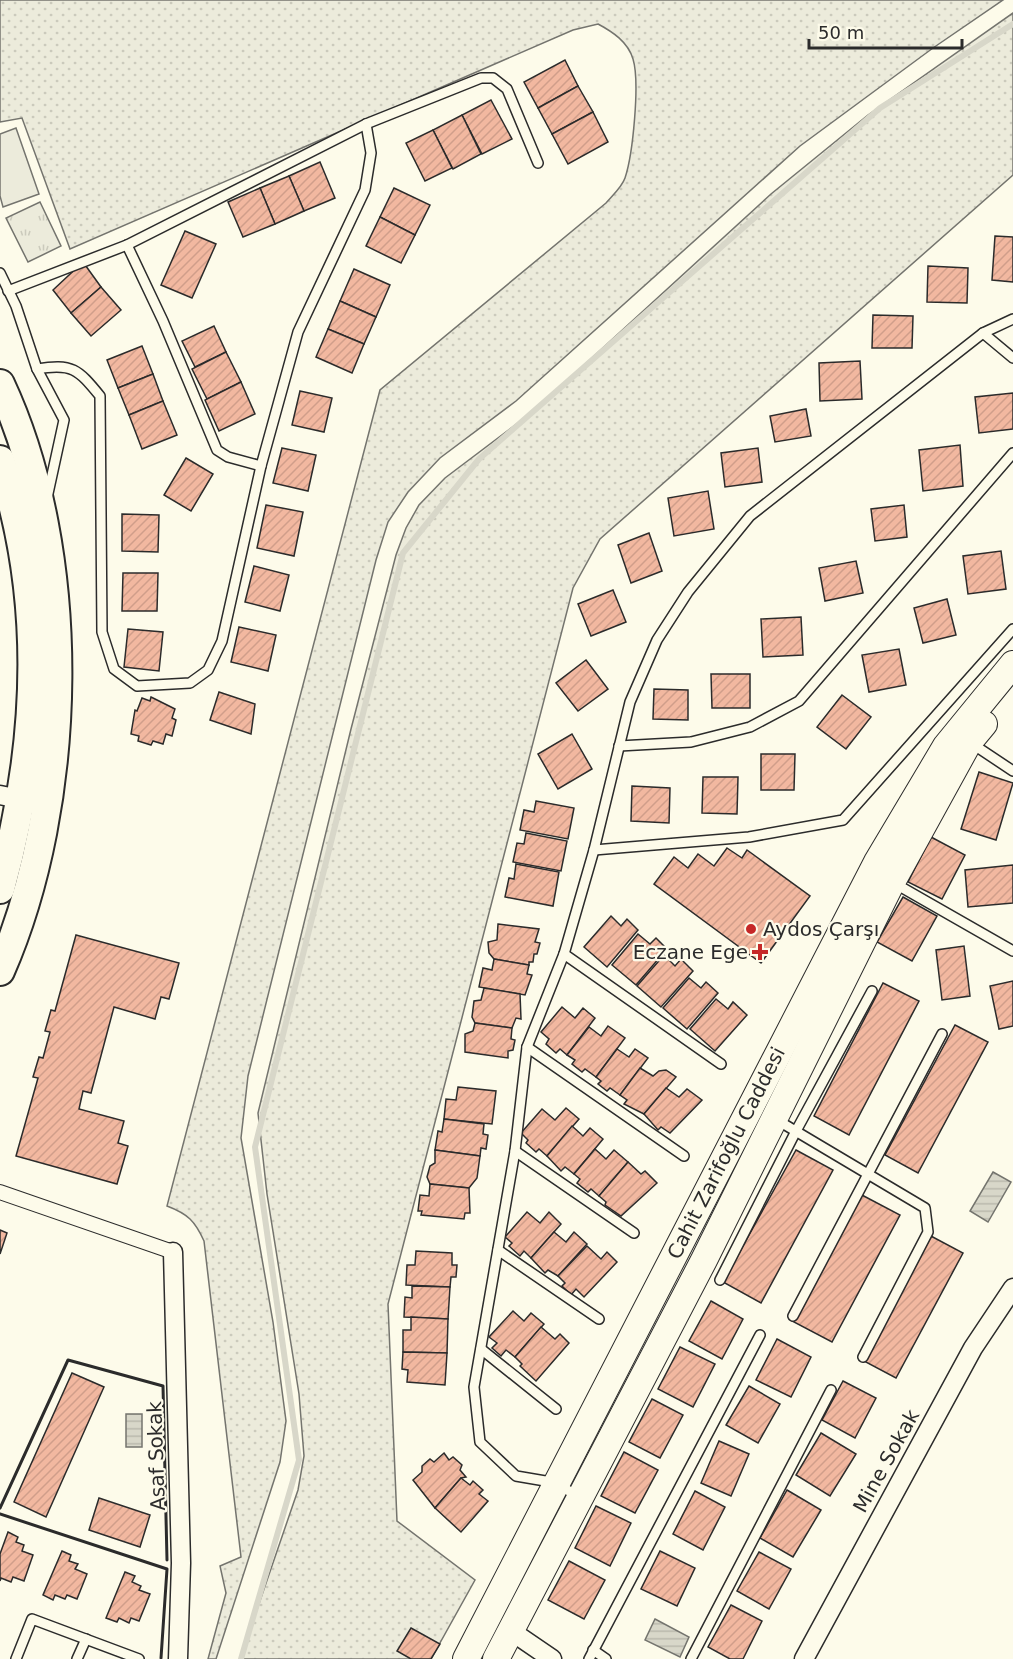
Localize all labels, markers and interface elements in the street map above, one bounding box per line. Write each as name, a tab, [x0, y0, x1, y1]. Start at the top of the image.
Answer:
scale bar	[809, 12, 962, 50]
text: 50 m	[818, 22, 864, 43]
place label: Aydos Çarşı	[763, 917, 879, 941]
marker: Aydos Çarşı	[744, 922, 758, 936]
place label: Eczane Ege	[633, 940, 748, 964]
marker: Eczane Ege	[753, 945, 767, 959]
street label: Cahit Zarifoğlu Caddesi	[662, 1043, 790, 1263]
street label: Asaf Sokak	[142, 1400, 170, 1511]
street label: Mine Sokak	[848, 1405, 924, 1517]

